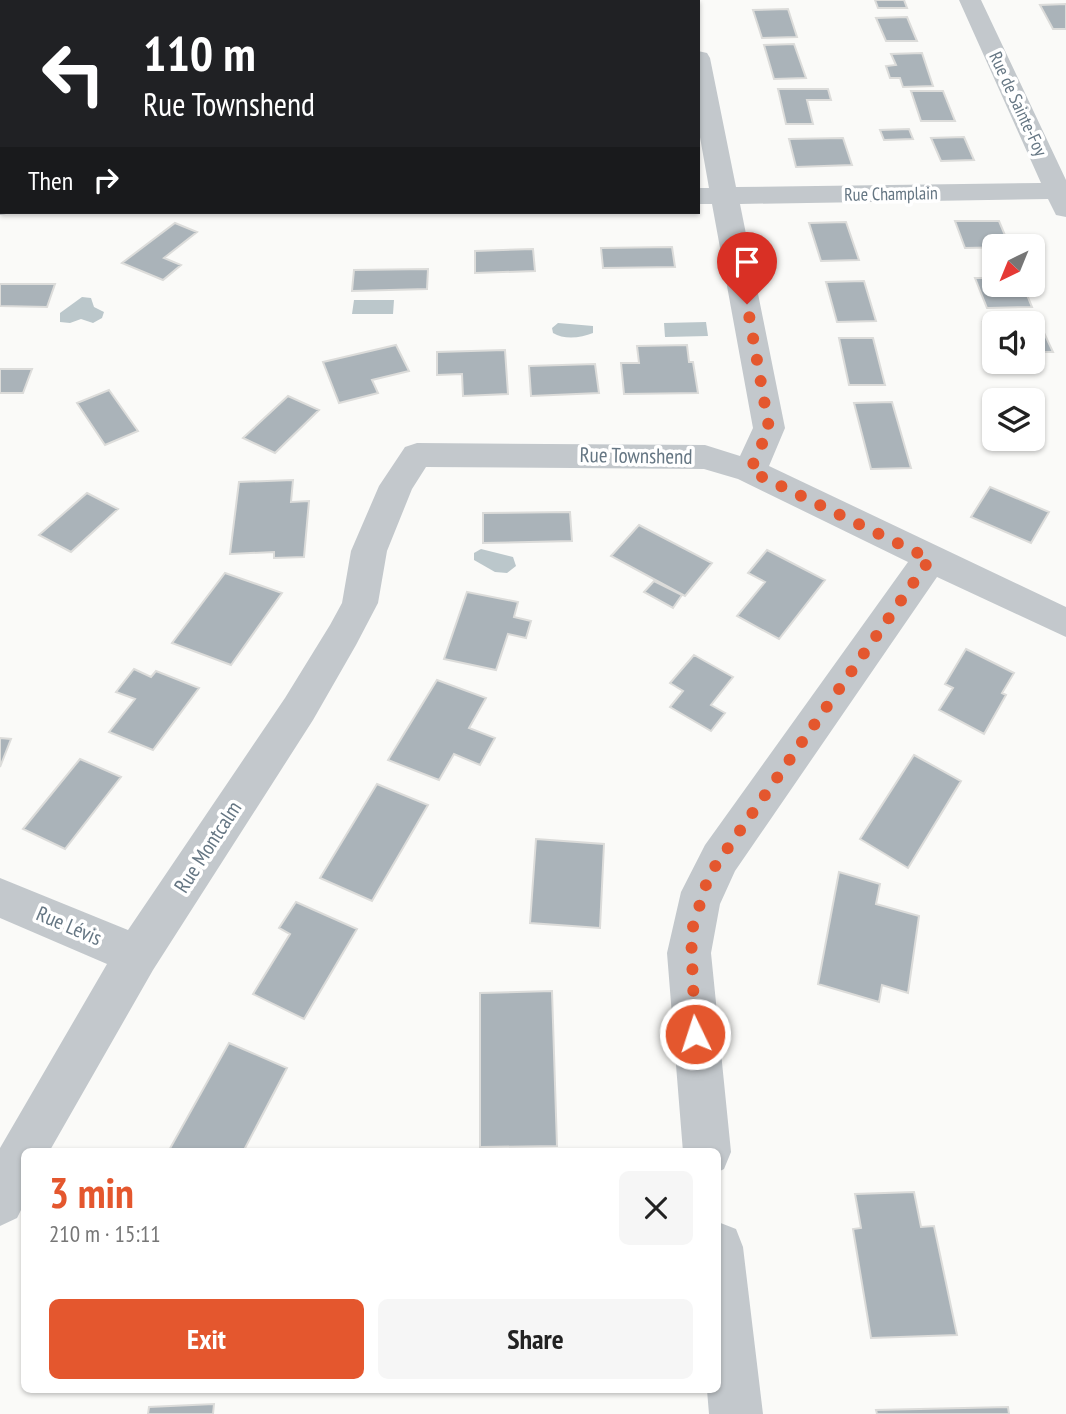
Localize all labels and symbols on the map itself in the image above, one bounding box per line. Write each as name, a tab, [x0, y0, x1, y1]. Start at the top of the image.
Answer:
street label: Rue de Sainte-Foy	[984, 48, 1053, 160]
street label: Rue Champlain	[844, 181, 938, 206]
pin	[717, 232, 777, 304]
north arrow	[982, 234, 1045, 298]
street label: Rue Townshend	[579, 441, 693, 470]
street label: Rue Montcalm	[168, 796, 247, 898]
street label: Rue Lévis	[33, 900, 106, 951]
position arrow	[658, 997, 732, 1071]

